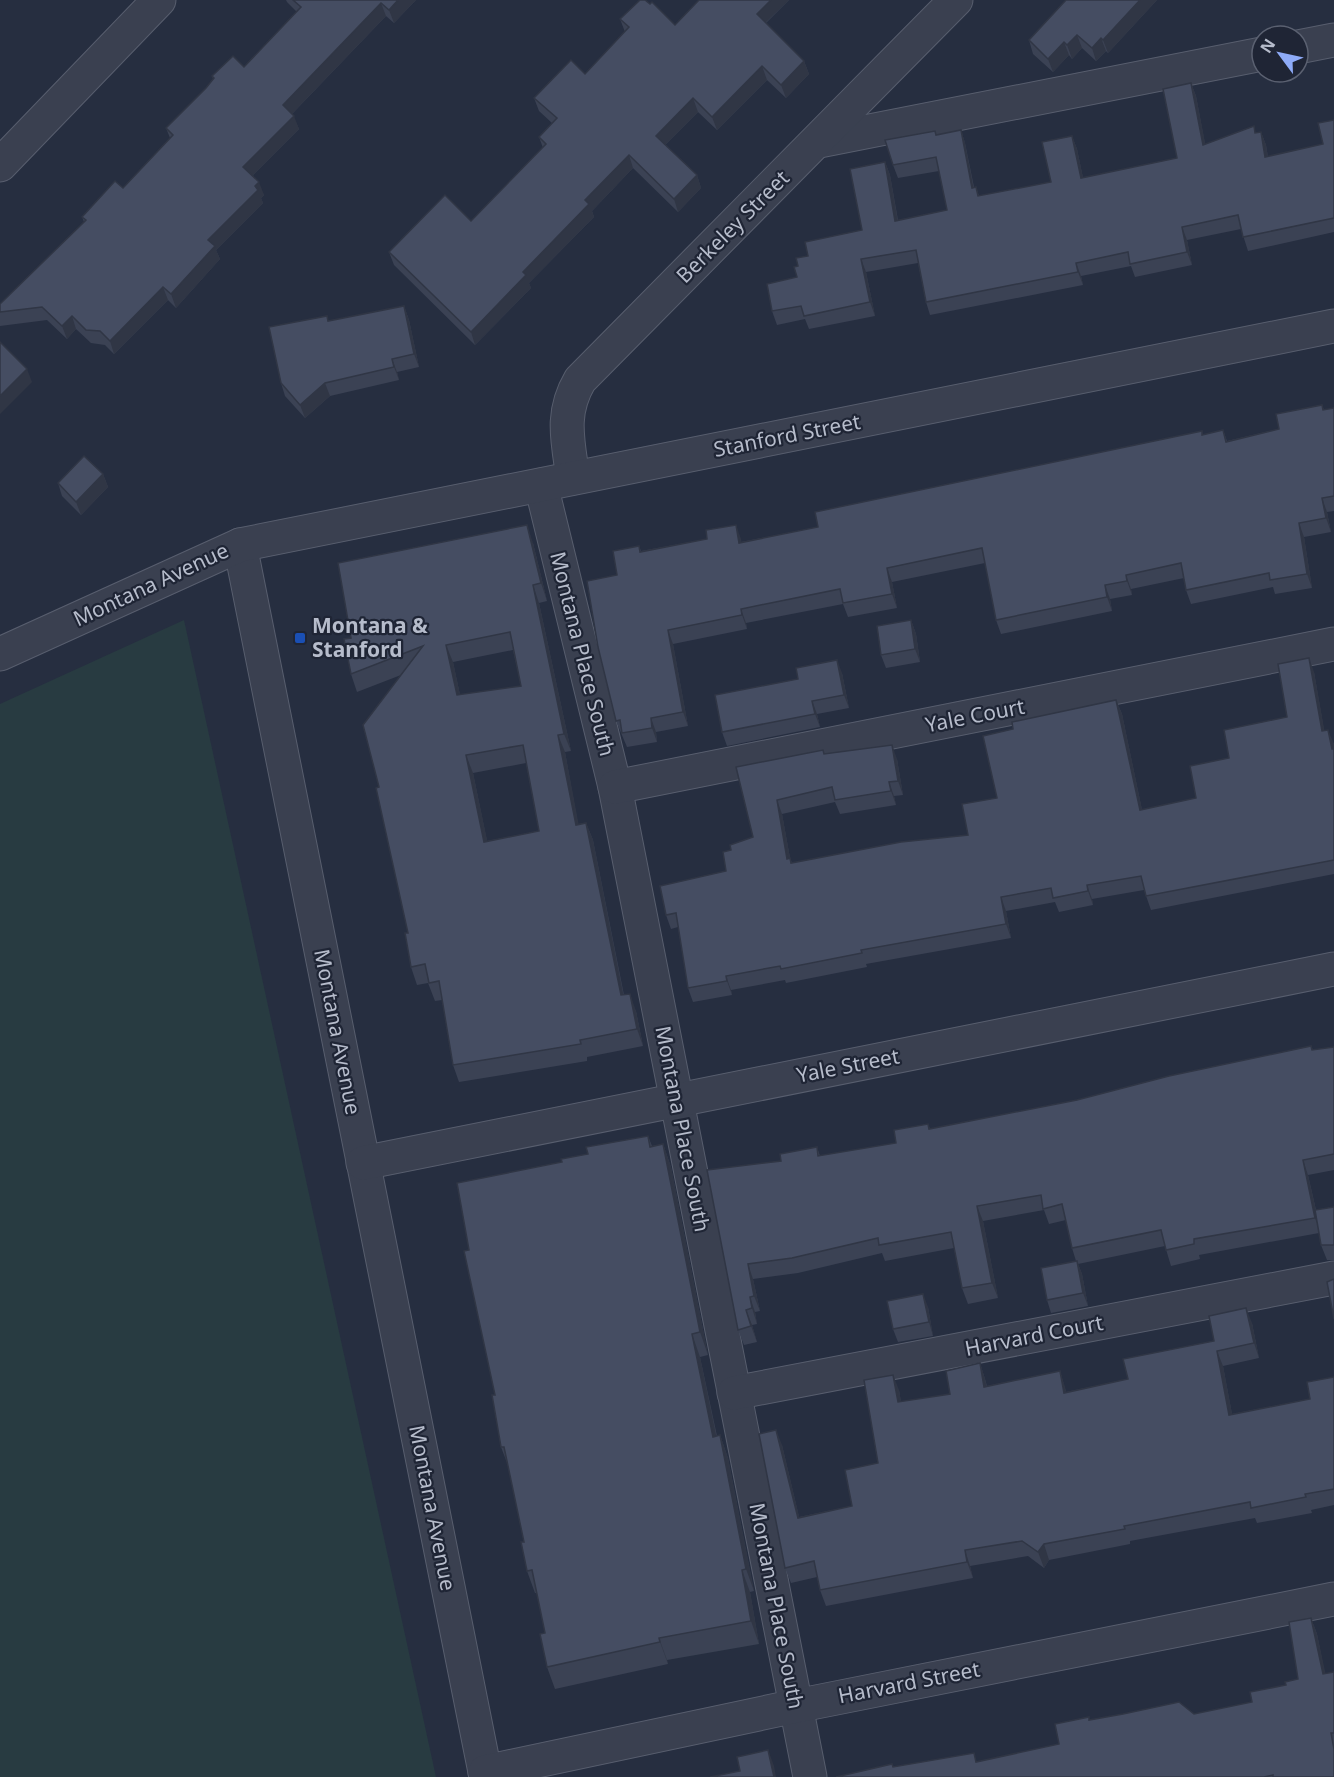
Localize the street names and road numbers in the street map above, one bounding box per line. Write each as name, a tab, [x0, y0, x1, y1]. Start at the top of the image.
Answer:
street label: Berkeley Street	[670, 163, 795, 289]
street label: Stanford Street	[711, 407, 863, 463]
street label: Montana Avenue	[69, 536, 233, 632]
street label: Montana Place South	[544, 549, 622, 759]
street label: Yale Court	[923, 692, 1027, 738]
street label: Montana Avenue	[308, 947, 368, 1117]
street label: Montana Place South	[649, 1023, 717, 1234]
street label: Yale Street	[794, 1041, 902, 1089]
street label: Harvard Court	[962, 1308, 1106, 1362]
street label: Montana Avenue	[403, 1423, 463, 1593]
street label: Montana Place South	[743, 1500, 811, 1711]
street label: Harvard Street	[836, 1654, 982, 1709]

